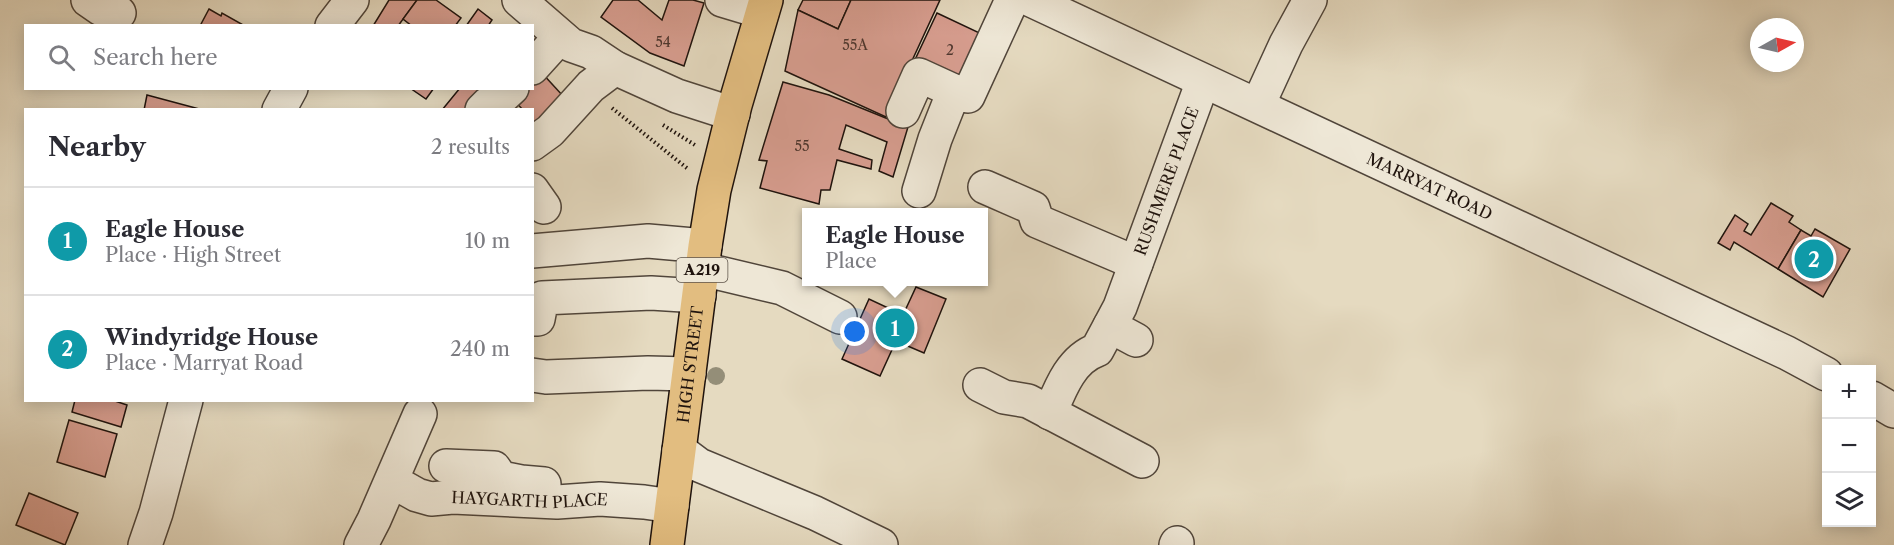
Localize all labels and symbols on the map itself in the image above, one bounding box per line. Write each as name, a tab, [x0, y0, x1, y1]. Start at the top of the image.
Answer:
north arrow	[1750, 18, 1804, 72]
house number: 54	[655, 33, 671, 51]
house number: 55A	[842, 36, 868, 54]
house number: 2	[946, 41, 954, 59]
street label: RUSHMERE PLACE	[1130, 104, 1203, 258]
house number: 55	[794, 137, 810, 155]
street label: MARRYAT ROAD	[1364, 148, 1496, 224]
pin: 2	[1794, 236, 1834, 282]
road number: A219	[676, 258, 728, 282]
street label: HIGH STREET	[673, 305, 707, 424]
pin: 1	[876, 306, 914, 350]
your location	[840, 317, 869, 346]
street label: HAYGARTH PLACE	[451, 487, 608, 512]

